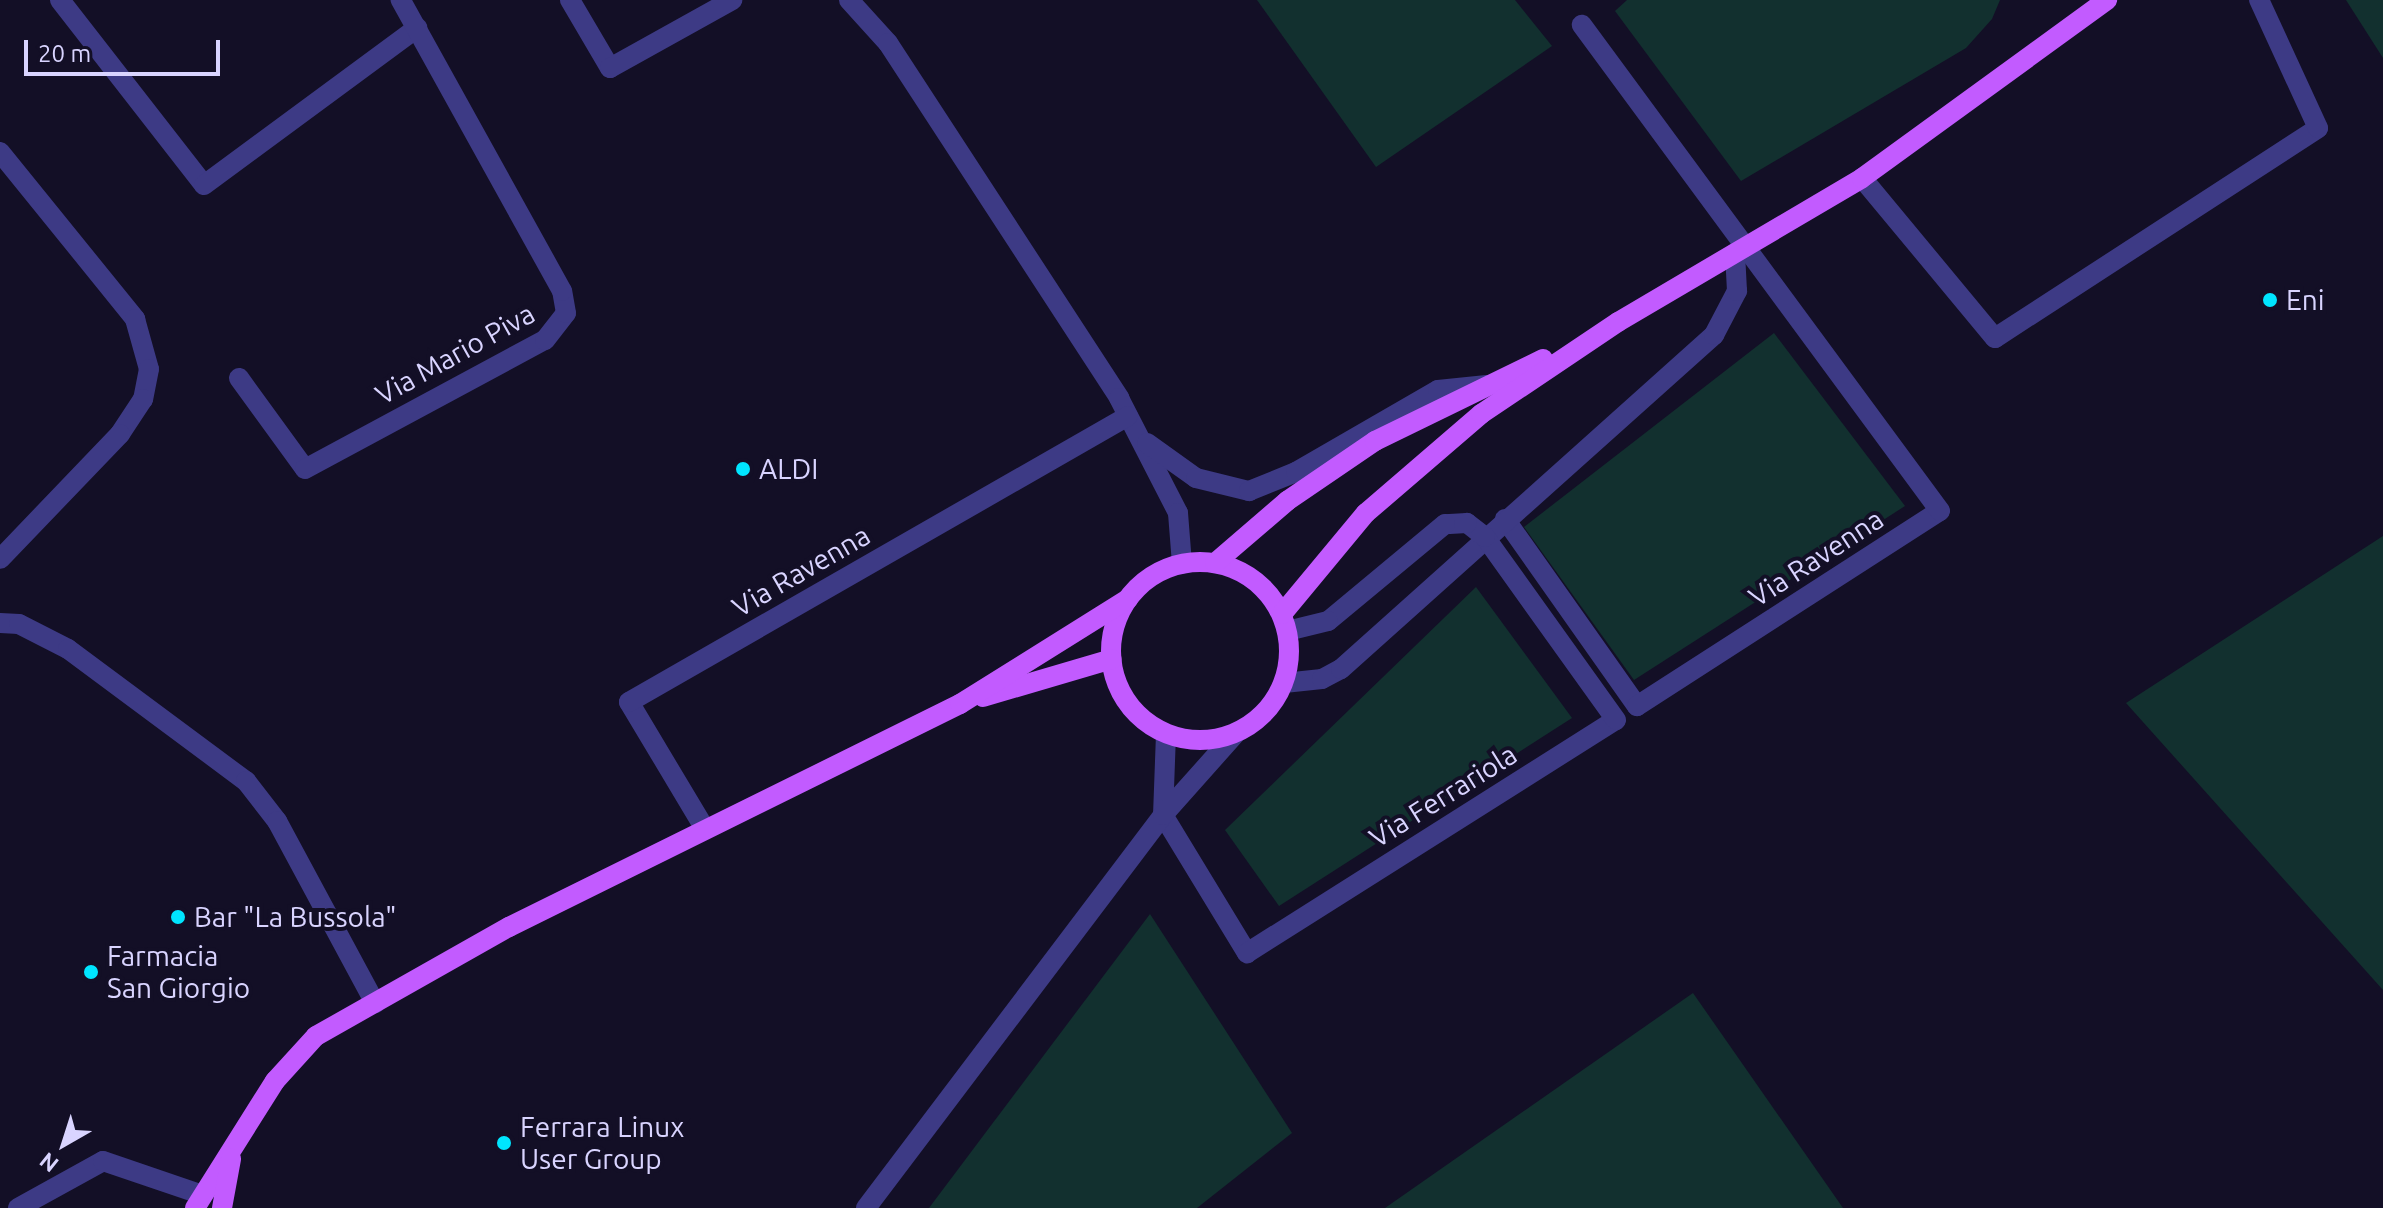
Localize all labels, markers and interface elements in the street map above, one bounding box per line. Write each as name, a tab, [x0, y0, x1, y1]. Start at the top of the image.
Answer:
scale bar	[28, 24, 224, 74]
text: 20 m	[38, 40, 91, 67]
place label: Eni	[2286, 283, 2324, 317]
marker: Eni	[2261, 291, 2279, 309]
street label: Via Mario Piva	[370, 296, 540, 412]
place label: ALDI	[759, 452, 818, 486]
marker: ALDI	[734, 460, 752, 478]
street label: Via Ravenna	[1742, 502, 1890, 614]
street label: Via Ravenna	[726, 518, 876, 624]
street label: Via Ferrariola	[1363, 737, 1523, 855]
place label: Bar "La Bussola"	[194, 900, 396, 934]
marker: Bar "La Bussola"	[169, 908, 187, 926]
place label: Farmacia San Giorgio	[107, 939, 250, 1005]
marker: Farmacia San Giorgio	[82, 963, 100, 981]
north arrow	[24, 1104, 104, 1184]
place label: Ferrara Linux User Group	[520, 1110, 684, 1176]
marker: Ferrara Linux User Group	[495, 1134, 513, 1152]
text: N	[34, 1148, 63, 1178]

